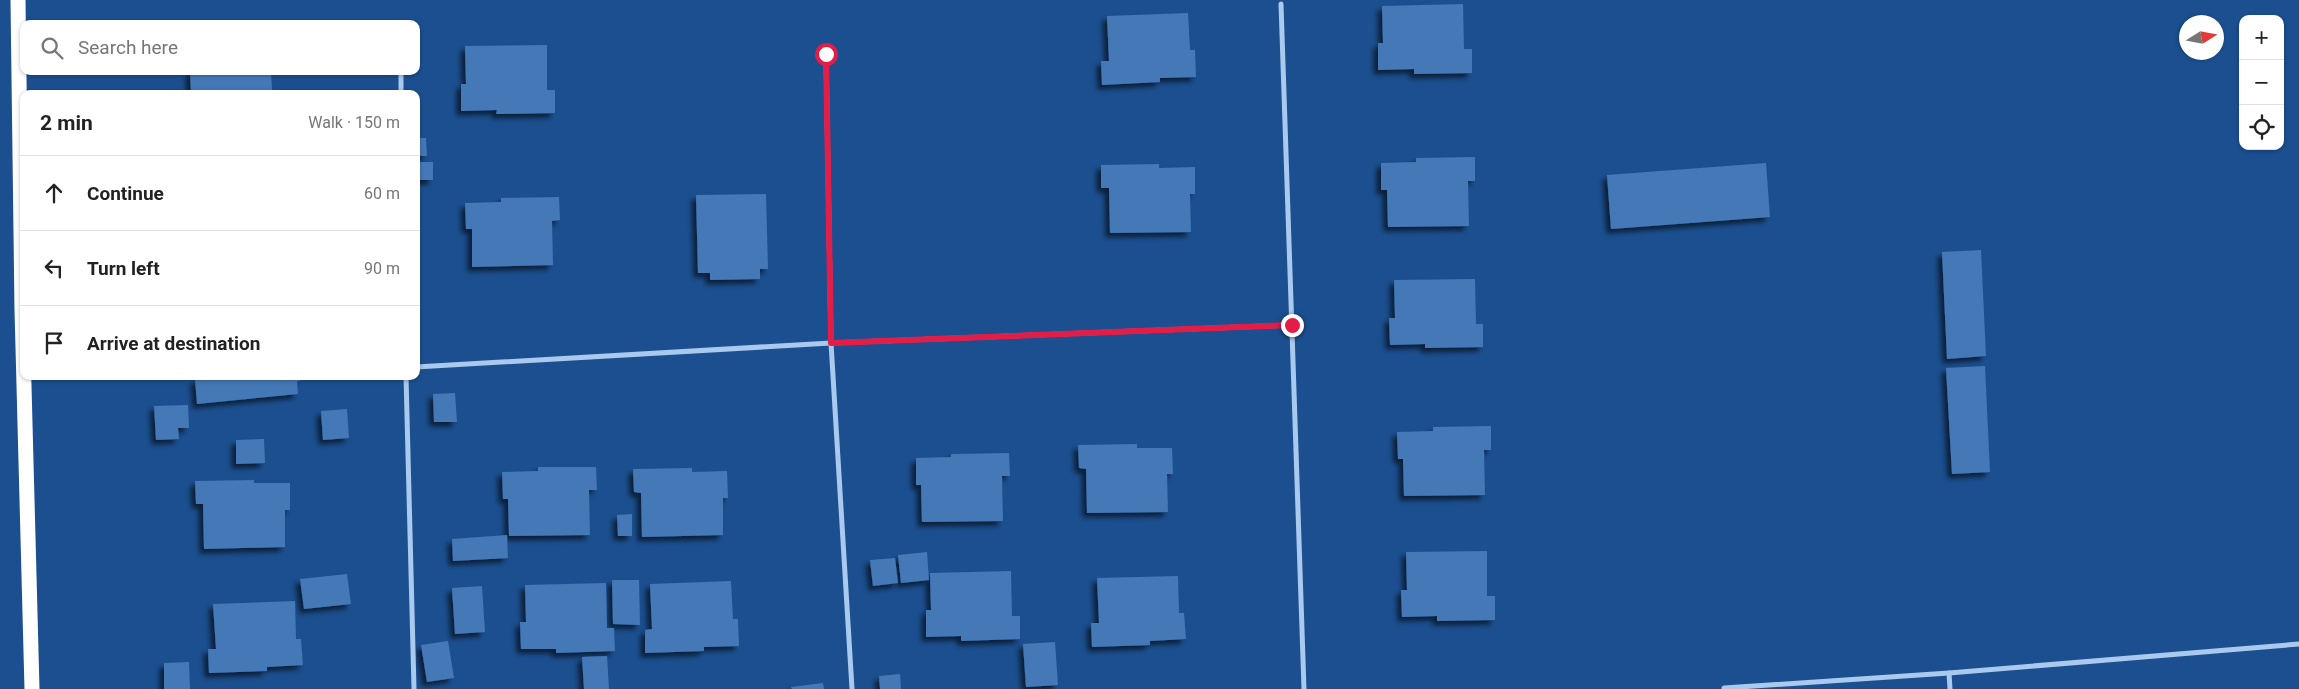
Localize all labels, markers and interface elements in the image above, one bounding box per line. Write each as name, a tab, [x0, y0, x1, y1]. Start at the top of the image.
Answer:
north arrow	[2179, 15, 2224, 60]
map controls	[2239, 15, 2284, 150]
button: +	[2239, 15, 2284, 60]
search box	[20, 20, 420, 75]
icon: search	[38, 34, 66, 62]
text: Search here	[78, 36, 178, 59]
route start	[815, 43, 838, 66]
button: −	[2239, 60, 2284, 105]
button: locate	[2239, 105, 2284, 150]
text: 2 min	[40, 111, 93, 135]
text: Walk · 150 m	[308, 113, 400, 132]
icon: ahead	[40, 179, 68, 207]
text: Continue	[87, 182, 164, 205]
text: 60 m	[364, 184, 400, 203]
icon: left	[40, 254, 68, 282]
text: Turn left	[87, 257, 160, 280]
text: 90 m	[364, 259, 400, 278]
route end	[1281, 314, 1304, 337]
icon: arrive	[40, 329, 68, 357]
text: Arrive at destination	[87, 332, 260, 355]

